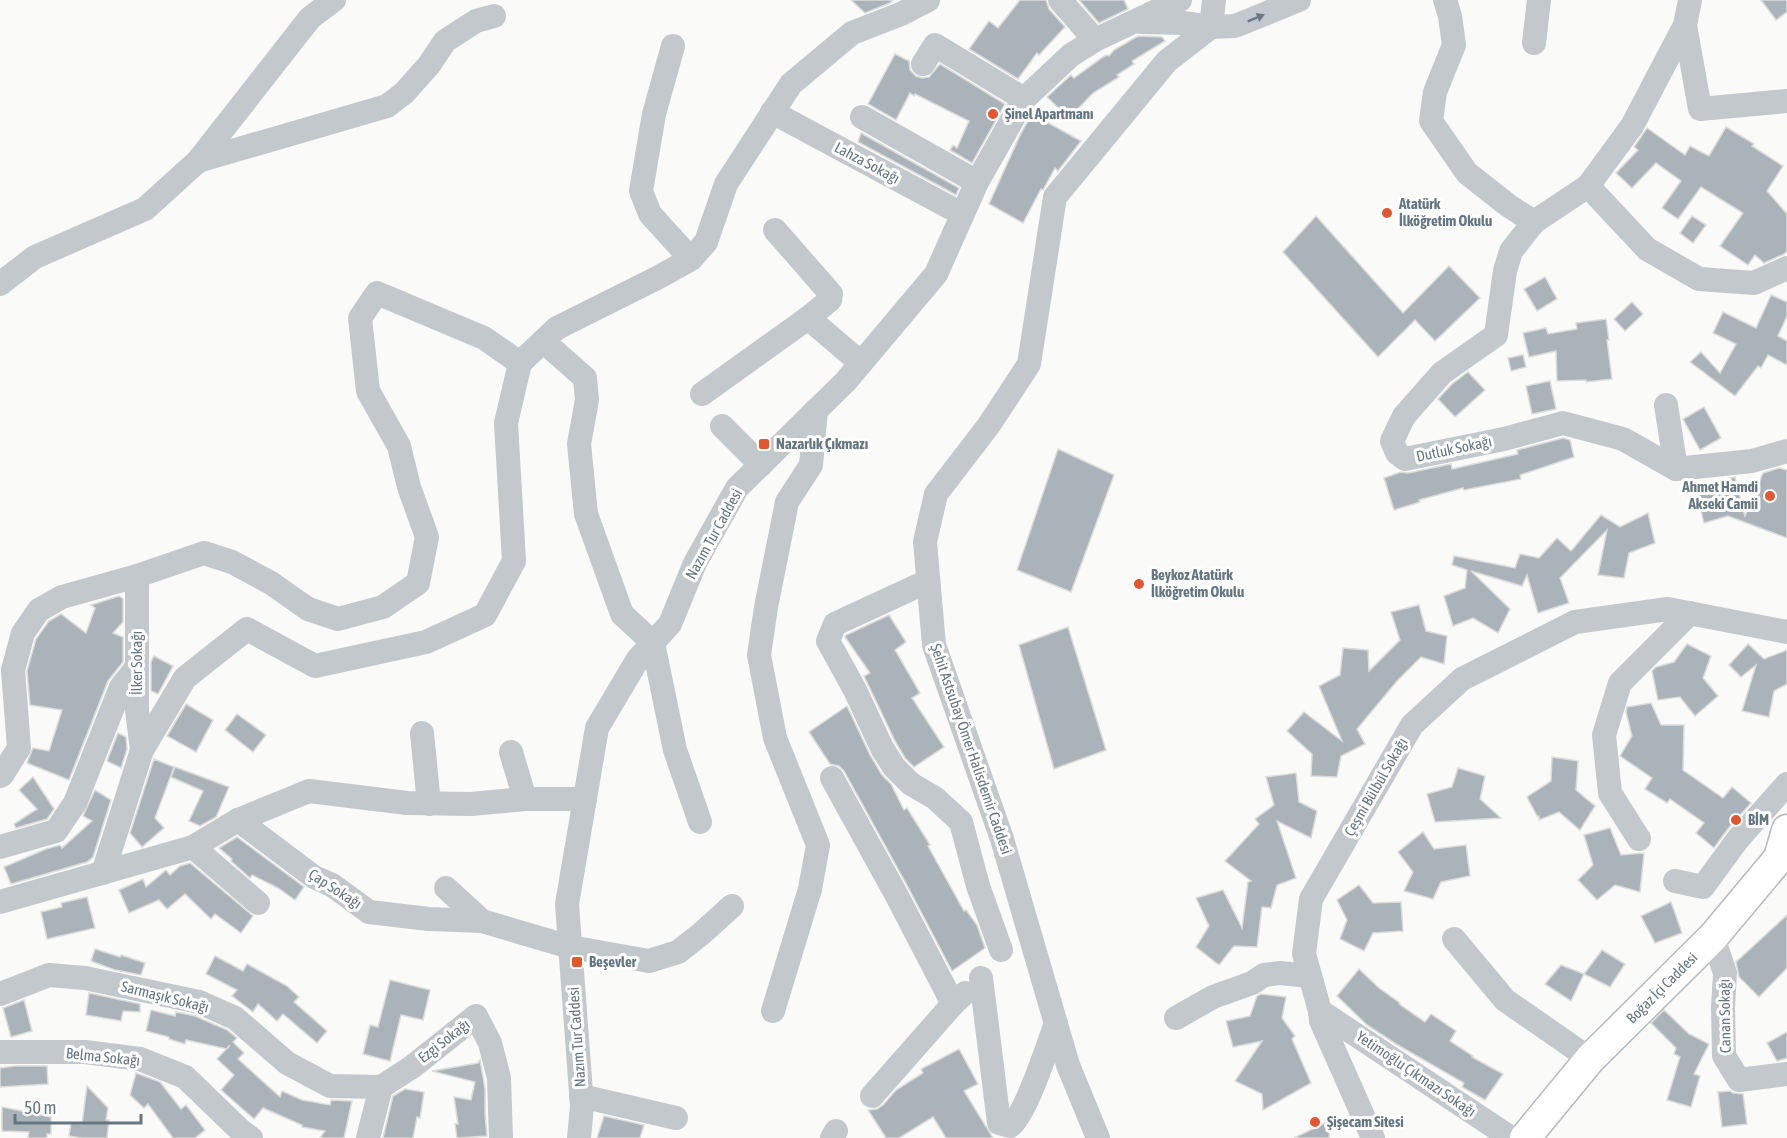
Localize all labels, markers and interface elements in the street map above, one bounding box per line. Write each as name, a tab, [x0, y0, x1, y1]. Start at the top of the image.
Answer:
one-way arrow	[1248, 13, 1266, 23]
place label: Şinel Apartmanı	[1005, 105, 1093, 122]
marker: Şinel Apartmanı	[986, 107, 1000, 121]
street label: Lahza Sokağı	[832, 138, 903, 187]
place label: Atatürk İlköğretim Okulu	[1398, 195, 1492, 229]
marker: Atatürk İlköğretim Okulu	[1380, 206, 1394, 220]
street label: Dutluk Sokağı	[1415, 432, 1493, 465]
place label: Nazarlık Çıkmazı	[776, 435, 868, 452]
marker: Nazarlık Çıkmazı	[757, 437, 771, 451]
place label: Ahmet Hamdi Akseki Camii	[1681, 478, 1758, 512]
street label: Nazım Tur Caddesi	[682, 486, 745, 582]
marker: Ahmet Hamdi Akseki Camii	[1763, 489, 1777, 503]
place label: Beykoz Atatürk İlköğretim Okulu	[1151, 566, 1244, 600]
marker: Beykoz Atatürk İlköğretim Okulu	[1132, 577, 1146, 591]
street label: İlker Sokağı	[128, 631, 145, 695]
street label: Şehit Astsubay Ömer Halisdemir Caddesi	[927, 641, 1016, 856]
street label: Çeşmi Bülbül Sokağı	[1341, 735, 1411, 839]
place label: BİM	[1748, 811, 1769, 828]
marker: BİM	[1729, 813, 1743, 827]
street label: Çap Sokağı	[306, 865, 365, 912]
street label: Boğaz İçi Caddesi	[1623, 949, 1701, 1027]
place label: Beşevler	[589, 953, 637, 970]
marker: Beşevler	[570, 955, 584, 969]
street label: Sarmaşık Sokağı	[120, 977, 211, 1016]
street label: Canan Sokağı	[1715, 979, 1734, 1053]
street label: Nazım Tur Caddesi	[565, 986, 588, 1088]
street label: Ezgi Sokağı	[415, 1015, 473, 1066]
street label: Yetimoğlu Çıkmazı Sokağı	[1353, 1027, 1479, 1120]
street label: Belma Sokağı	[65, 1044, 141, 1069]
scale bar	[15, 1087, 141, 1125]
text: 50 m	[24, 1097, 56, 1118]
place label: Şişecam Sitesi	[1327, 1113, 1404, 1130]
marker: Şişecam Sitesi	[1308, 1115, 1322, 1129]

